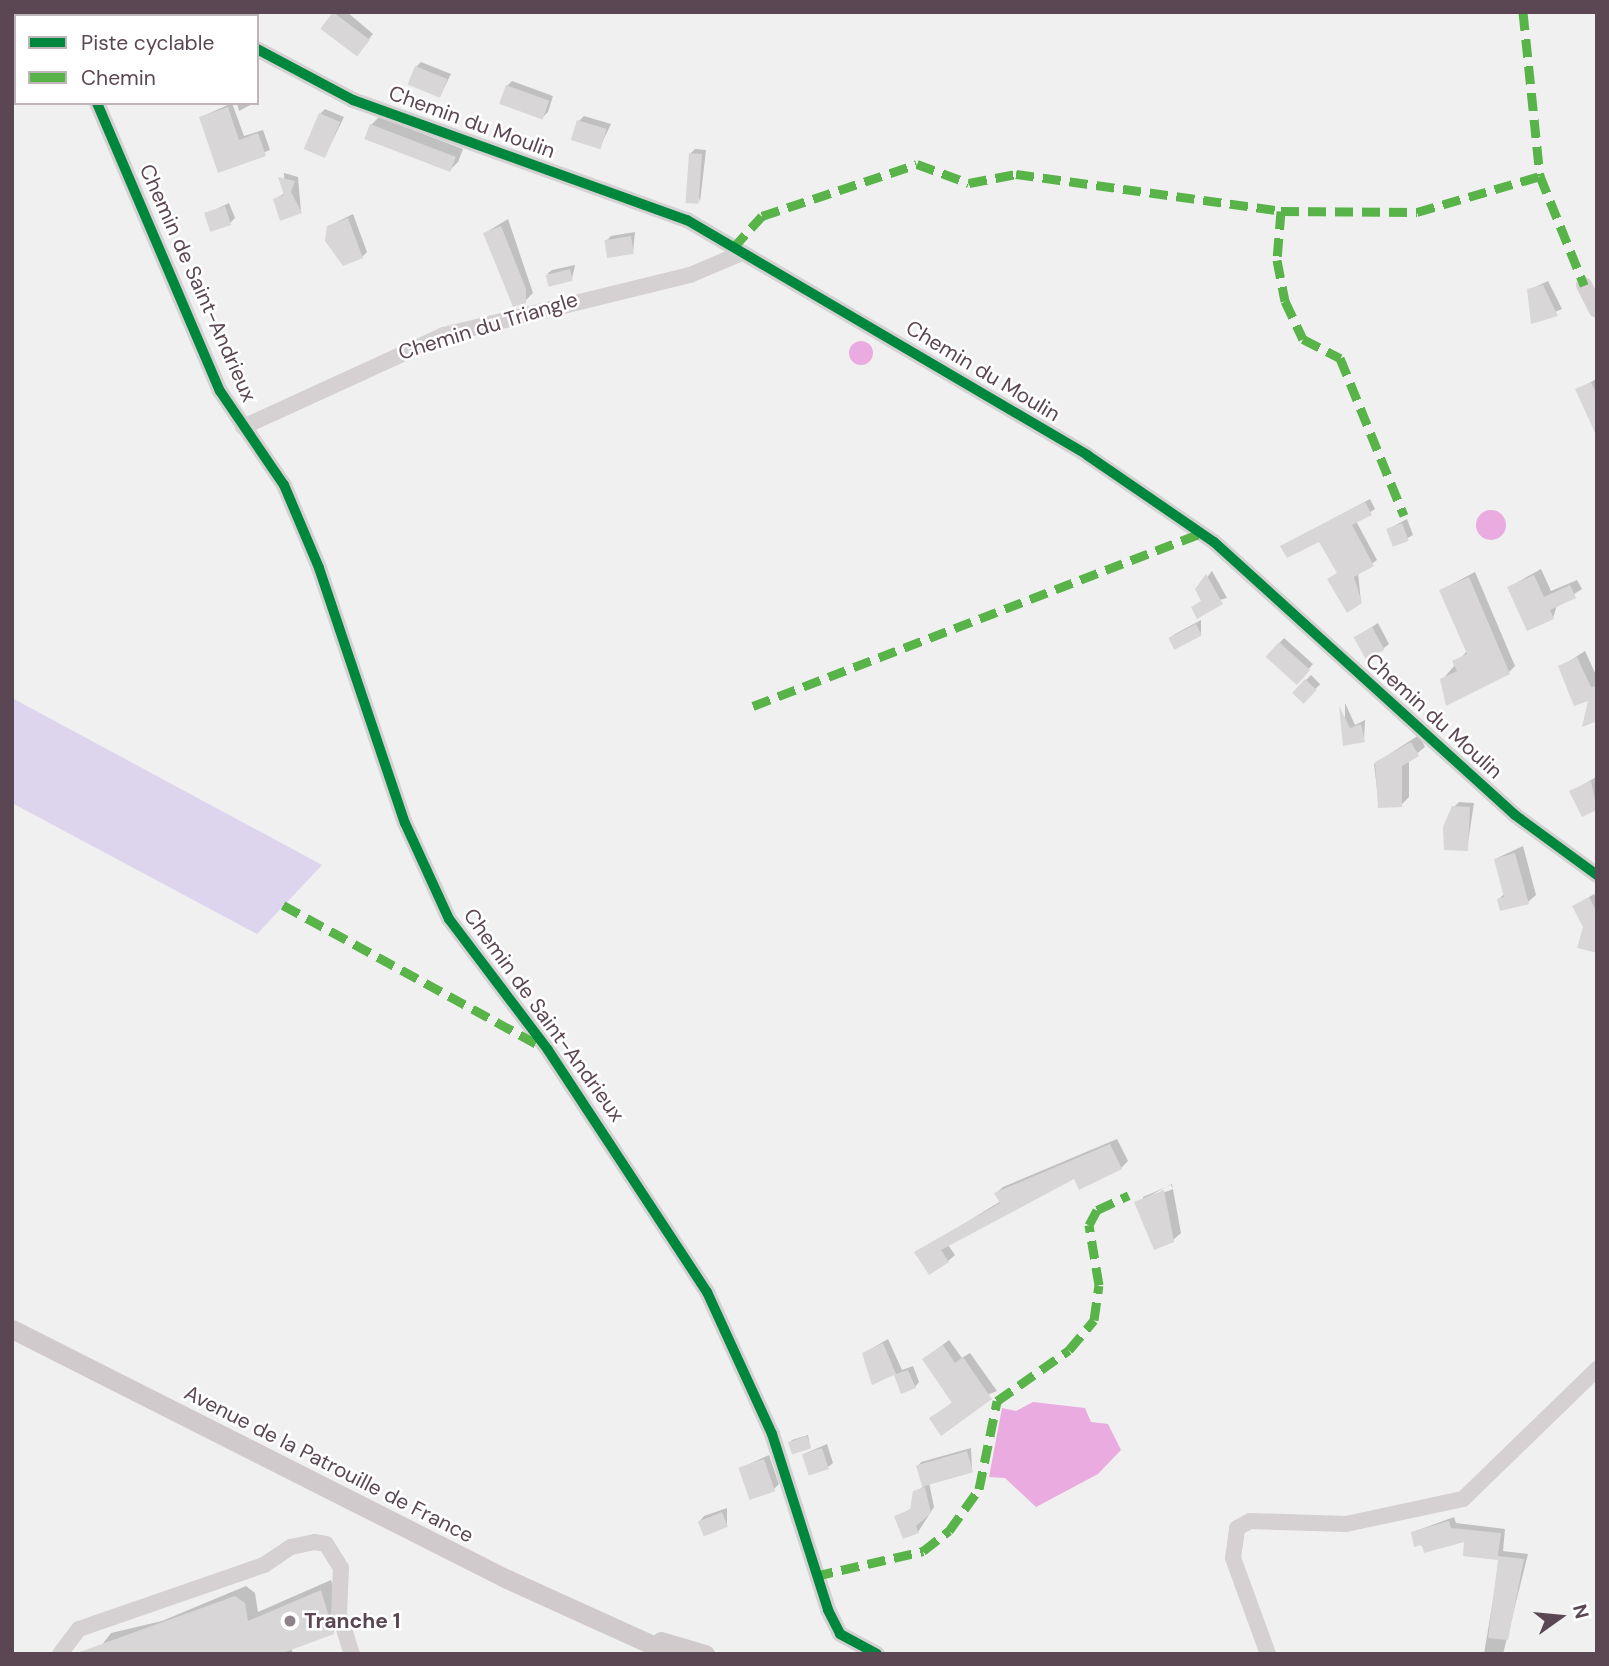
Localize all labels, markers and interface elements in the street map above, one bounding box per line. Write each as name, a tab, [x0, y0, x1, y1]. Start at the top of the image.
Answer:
legend	[14, 14, 259, 105]
text: Piste cyclable	[81, 29, 214, 57]
text: Chemin	[81, 64, 156, 92]
street label: Chemin du Moulin	[385, 80, 559, 164]
street label: Chemin de Saint-Andrieux	[134, 160, 262, 406]
street label: Chemin du Triangle	[395, 287, 581, 365]
street label: Chemin du Moulin	[901, 315, 1065, 427]
street label: Chemin du Moulin	[1360, 648, 1508, 784]
street label: Chemin de Saint-Andrieux	[458, 904, 630, 1126]
street label: Avenue de la Patrouille de France	[180, 1380, 478, 1548]
north arrow	[1525, 1582, 1595, 1652]
text: N	[1567, 1601, 1595, 1621]
place label: Tranche 1	[304, 1608, 400, 1634]
marker: Tranche 1	[282, 1613, 298, 1629]

